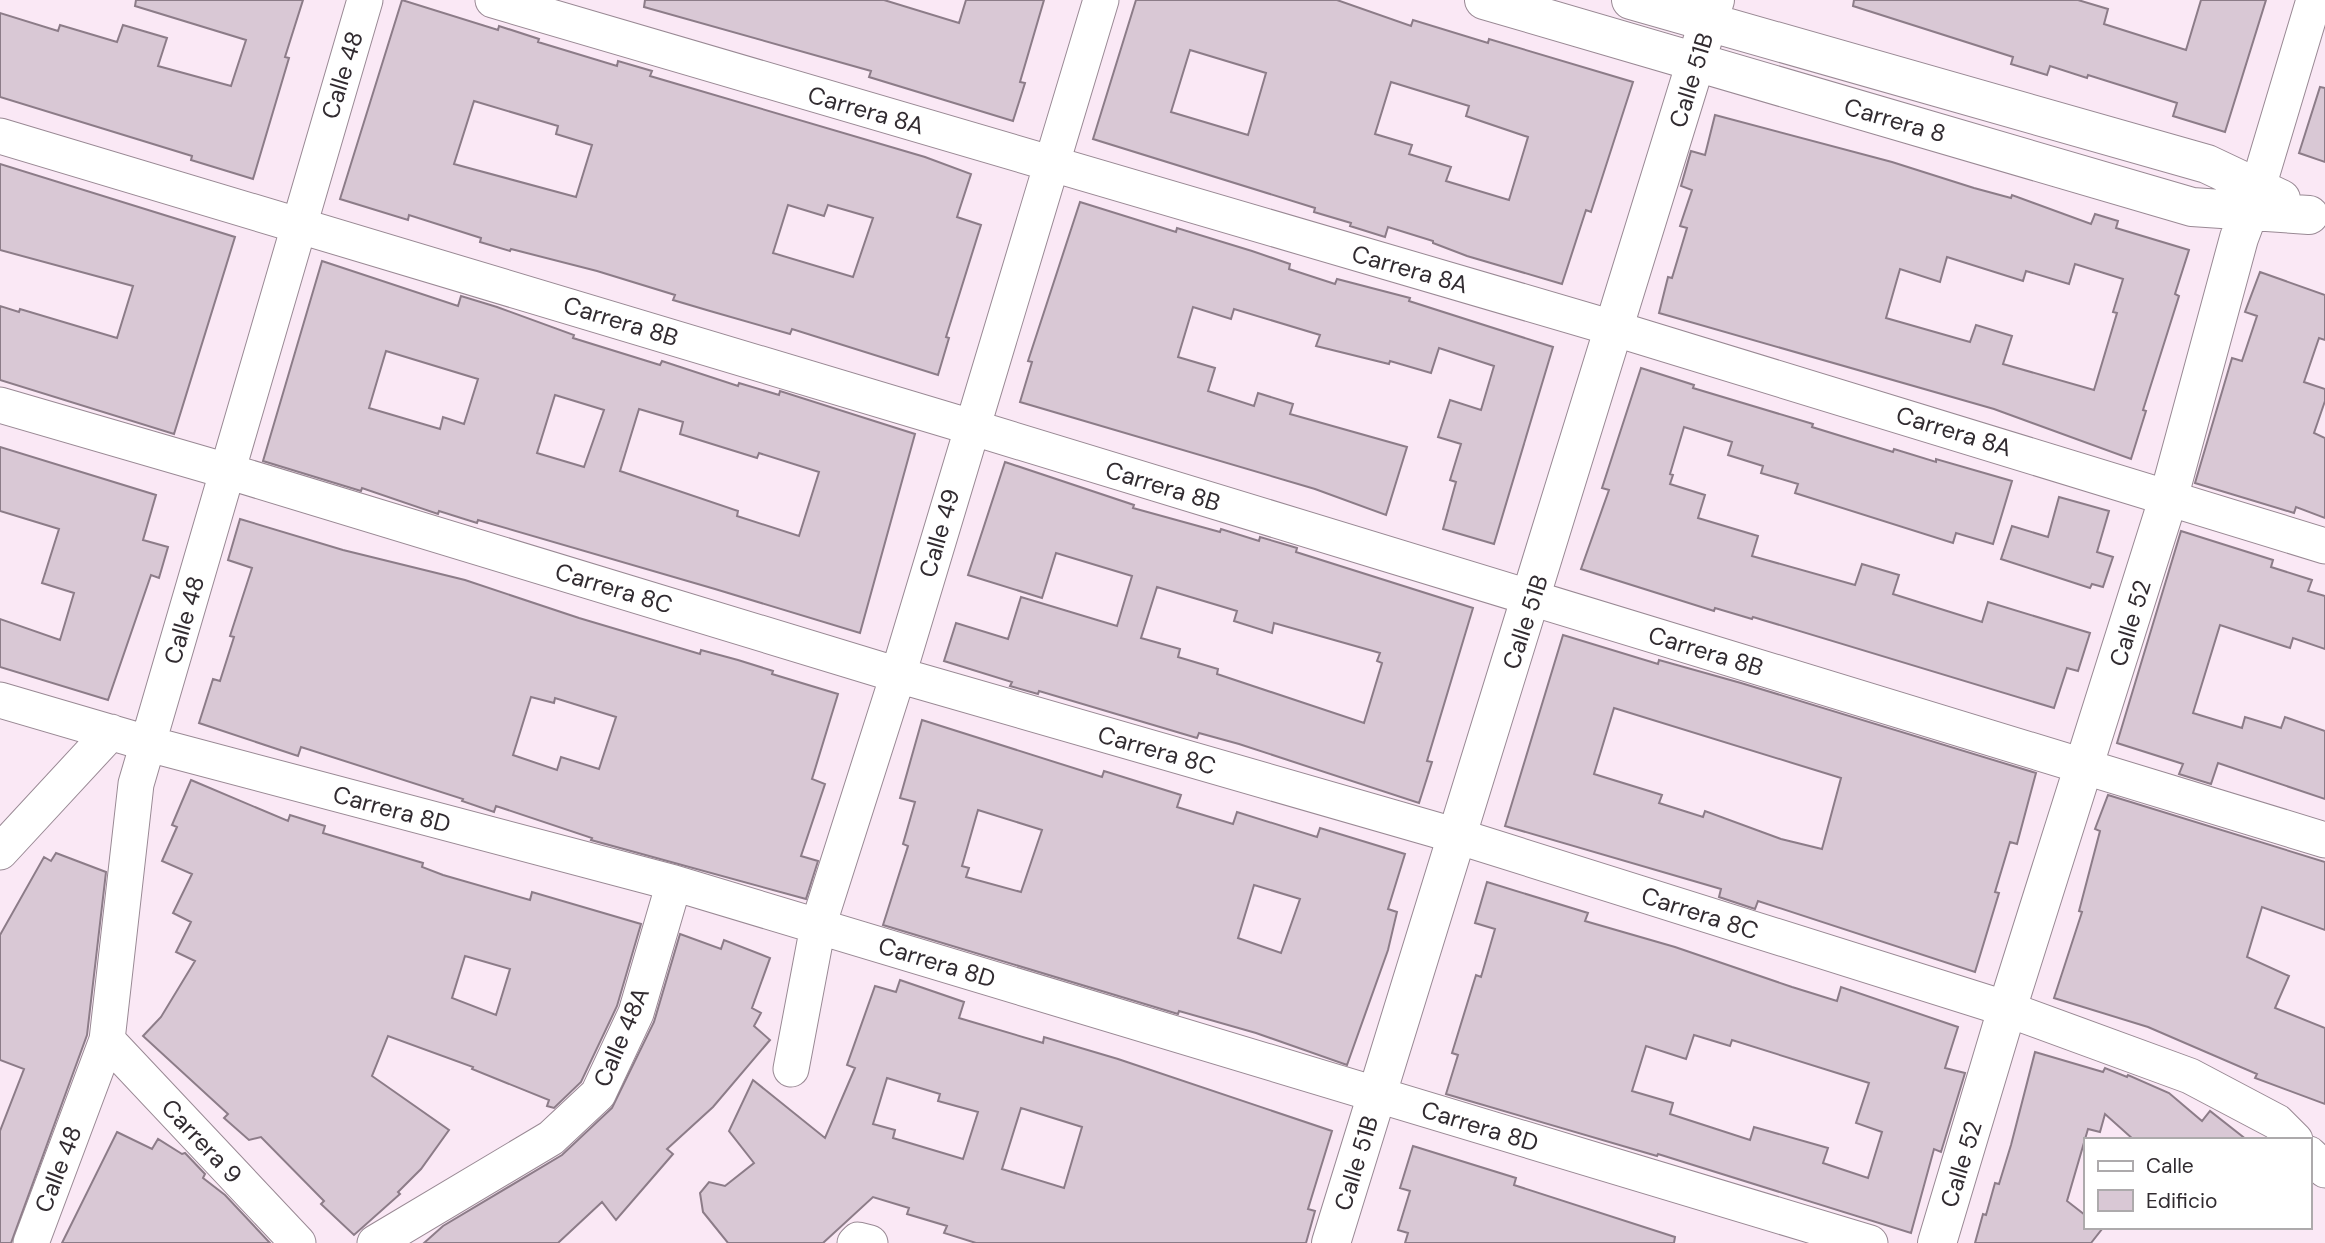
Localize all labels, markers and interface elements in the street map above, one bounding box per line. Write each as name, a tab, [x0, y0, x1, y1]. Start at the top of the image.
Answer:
street label: Calle 48	[314, 27, 370, 123]
street label: Calle 51B	[1662, 29, 1720, 131]
street label: Carrera 8A	[804, 79, 928, 141]
street label: Carrera 8	[1841, 91, 1949, 149]
street label: Carrera 8A	[1348, 238, 1472, 300]
street label: Carrera 8B	[560, 289, 682, 353]
street label: Carrera 8A	[1892, 399, 2016, 463]
street label: Carrera 8B	[1102, 454, 1224, 518]
street label: Calle 49	[912, 485, 966, 581]
street label: Carrera 8C	[551, 555, 677, 621]
street label: Calle 51B	[1495, 571, 1555, 673]
street label: Calle 48	[157, 572, 211, 668]
street label: Calle 52	[2102, 576, 2158, 670]
street label: Carrera 8B	[1645, 619, 1767, 683]
street label: Carrera 8C	[1094, 718, 1220, 782]
street label: Carrera 8D	[330, 778, 454, 840]
street label: Carrera 8C	[1638, 880, 1762, 946]
street label: Carrera 8D	[875, 930, 999, 994]
street label: Calle 48A	[586, 982, 656, 1092]
street label: Carrera 9	[155, 1092, 249, 1190]
street label: Carrera 8D	[1418, 1094, 1542, 1158]
street label: Calle 51B	[1327, 1112, 1385, 1214]
street label: Calle 52	[1933, 1117, 1989, 1211]
street label: Calle 48	[27, 1121, 89, 1217]
legend	[2084, 1138, 2311, 1229]
text: Calle	[2146, 1152, 2194, 1180]
text: Edificio	[2146, 1187, 2217, 1215]

